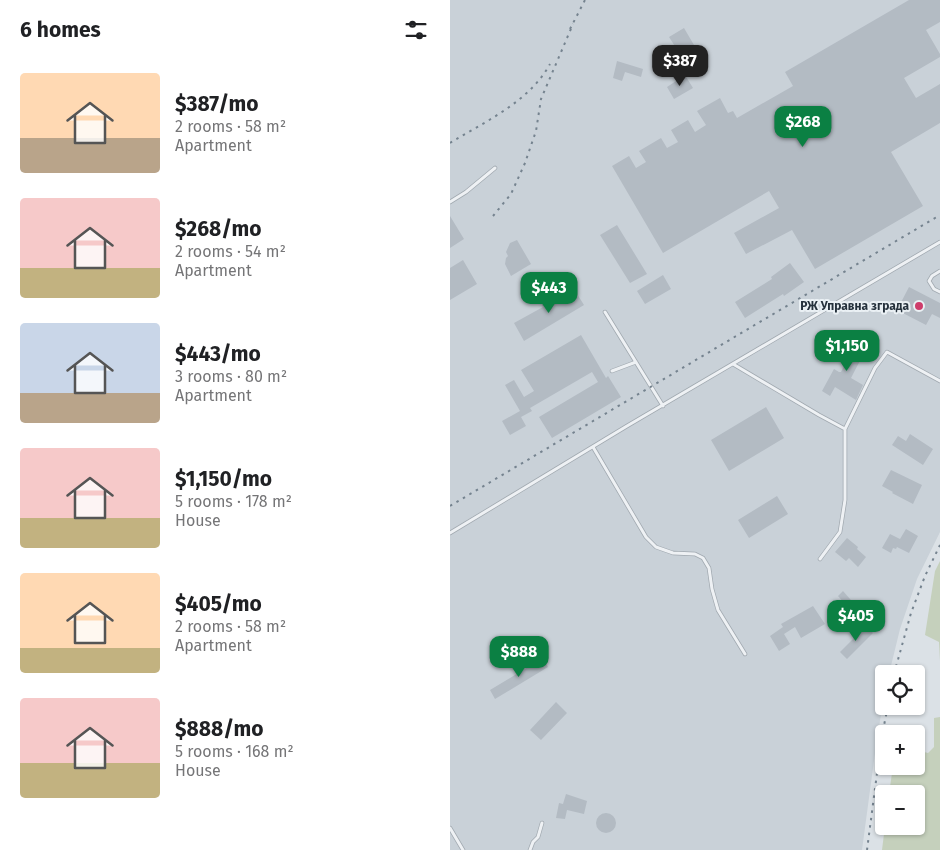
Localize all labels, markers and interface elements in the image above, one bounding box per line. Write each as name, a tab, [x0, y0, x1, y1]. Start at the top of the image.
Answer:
icon: filters	[402, 16, 430, 44]
text: 6 homes	[20, 17, 101, 43]
pin: $387	[650, 44, 710, 87]
text: $387	[663, 51, 697, 70]
text: $387/mo	[175, 91, 259, 117]
icon: home	[60, 93, 120, 153]
pin: $268	[773, 106, 833, 148]
text: $268	[785, 112, 821, 131]
text: 2 rooms · 58 m²	[175, 117, 286, 136]
text: Apartment	[175, 136, 252, 155]
text: $268/mo	[175, 216, 262, 242]
icon: home	[60, 218, 120, 278]
text: 2 rooms · 54 m²	[175, 242, 286, 261]
text: Apartment	[175, 261, 252, 280]
pin: $443	[519, 272, 579, 314]
text: $443	[532, 278, 566, 297]
place label: РЖ Управна зграда	[800, 299, 909, 313]
marker: РЖ Управна зграда	[913, 300, 925, 312]
pin: $1,150	[806, 330, 888, 372]
text: $1,150	[825, 336, 869, 355]
text: $443/mo	[175, 341, 261, 367]
icon: home	[60, 343, 120, 403]
text: 3 rooms · 80 m²	[175, 367, 287, 386]
text: Apartment	[175, 386, 252, 405]
text: $1,150/mo	[175, 466, 272, 492]
icon: home	[60, 468, 120, 528]
text: 5 rooms · 178 m²	[175, 492, 292, 511]
text: House	[175, 511, 221, 530]
text: $405/mo	[175, 591, 262, 617]
icon: home	[60, 593, 120, 653]
pin: $405	[826, 600, 886, 642]
text: $405	[838, 606, 874, 625]
text: 2 rooms · 58 m²	[175, 617, 286, 636]
text: Apartment	[175, 636, 252, 655]
pin: $888	[489, 636, 549, 678]
text: $888	[501, 642, 537, 661]
map controls	[875, 665, 925, 835]
button: locate	[875, 665, 925, 715]
text: $888/mo	[175, 716, 263, 742]
icon: home	[60, 718, 120, 778]
button: +	[875, 725, 925, 775]
text: 5 rooms · 168 m²	[175, 742, 294, 761]
text: House	[175, 761, 221, 780]
button: −	[875, 785, 925, 835]

